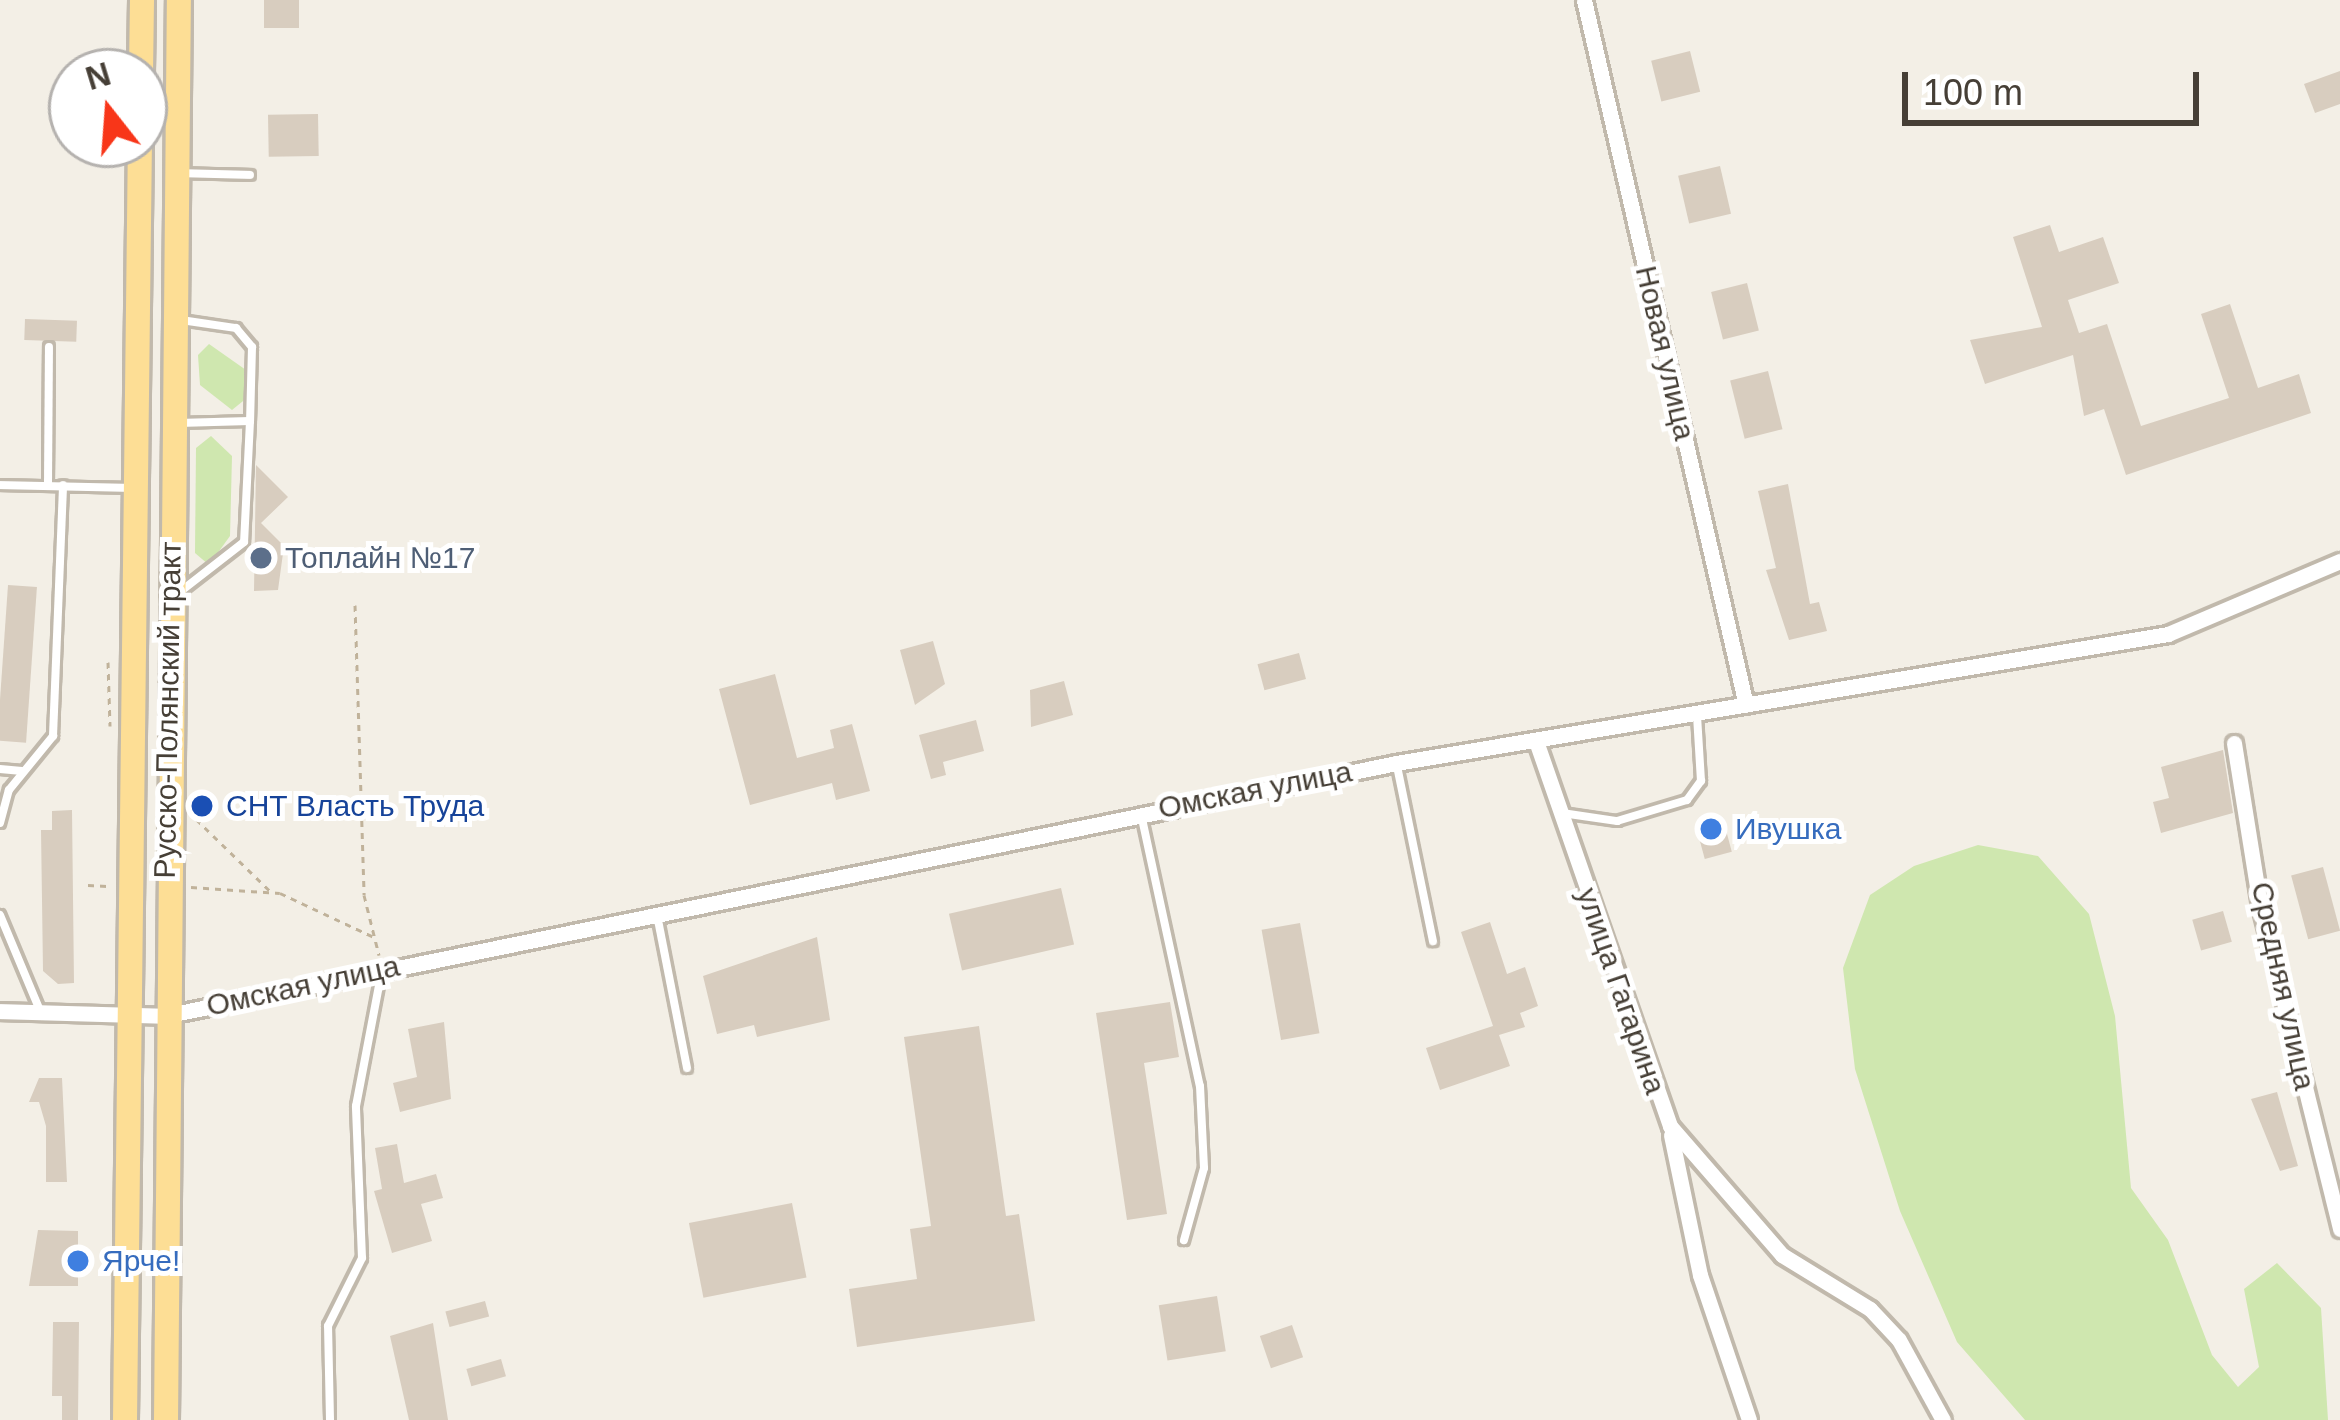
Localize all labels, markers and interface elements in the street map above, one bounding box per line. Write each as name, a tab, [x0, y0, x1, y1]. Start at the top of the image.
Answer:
north arrow	[48, 48, 168, 168]
scale bar	[1908, 48, 2205, 122]
text: N	[81, 55, 115, 97]
text: 100 m	[1923, 72, 2023, 113]
street label: Новая улица	[1627, 262, 1703, 444]
place label: Топлайн №17	[285, 540, 475, 576]
street label: Русско-Полянский тракт	[147, 541, 189, 879]
marker: Топлайн №17	[248, 545, 274, 571]
street label: Омская улица	[1155, 754, 1355, 826]
place label: СНТ Власть Труда	[226, 788, 484, 824]
marker: СНТ Власть Труда	[189, 793, 215, 819]
place label: Ивушка	[1735, 811, 1841, 847]
marker: Ивушка	[1698, 816, 1724, 842]
street label: Средняя улица	[2243, 879, 2323, 1093]
street label: улица Гагарина	[1569, 883, 1673, 1099]
street label: Омская улица	[203, 948, 403, 1024]
place label: Ярче!	[102, 1243, 180, 1279]
marker: Ярче!	[65, 1248, 91, 1274]

